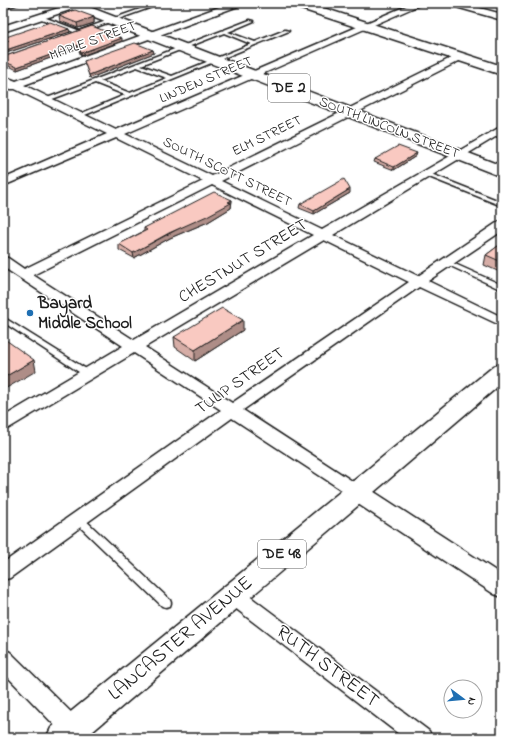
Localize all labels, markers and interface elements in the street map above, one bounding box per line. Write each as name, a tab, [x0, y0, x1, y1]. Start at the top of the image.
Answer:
street label: MAPLE STREET	[47, 16, 139, 66]
street label: LINDEN STREET	[156, 51, 256, 109]
road number: DE 2	[268, 74, 310, 102]
street label: SOUTH LINCOLN STREET	[316, 92, 462, 164]
street label: ELM STREET	[229, 110, 305, 162]
street label: SOUTH SCOTT STREET	[159, 132, 295, 212]
street label: CHESTNUT STREET	[174, 212, 313, 310]
place label: Bayard Middle School	[37, 291, 132, 336]
marker: Bayard Middle School	[25, 308, 35, 318]
street label: TULIP STREET	[190, 341, 290, 421]
road number: DE 48	[258, 540, 306, 568]
street label: LANCASTER AVENUE	[102, 570, 260, 708]
street label: RUTH STREET	[269, 618, 385, 716]
north arrow	[443, 679, 483, 719]
text: N	[463, 696, 480, 707]

